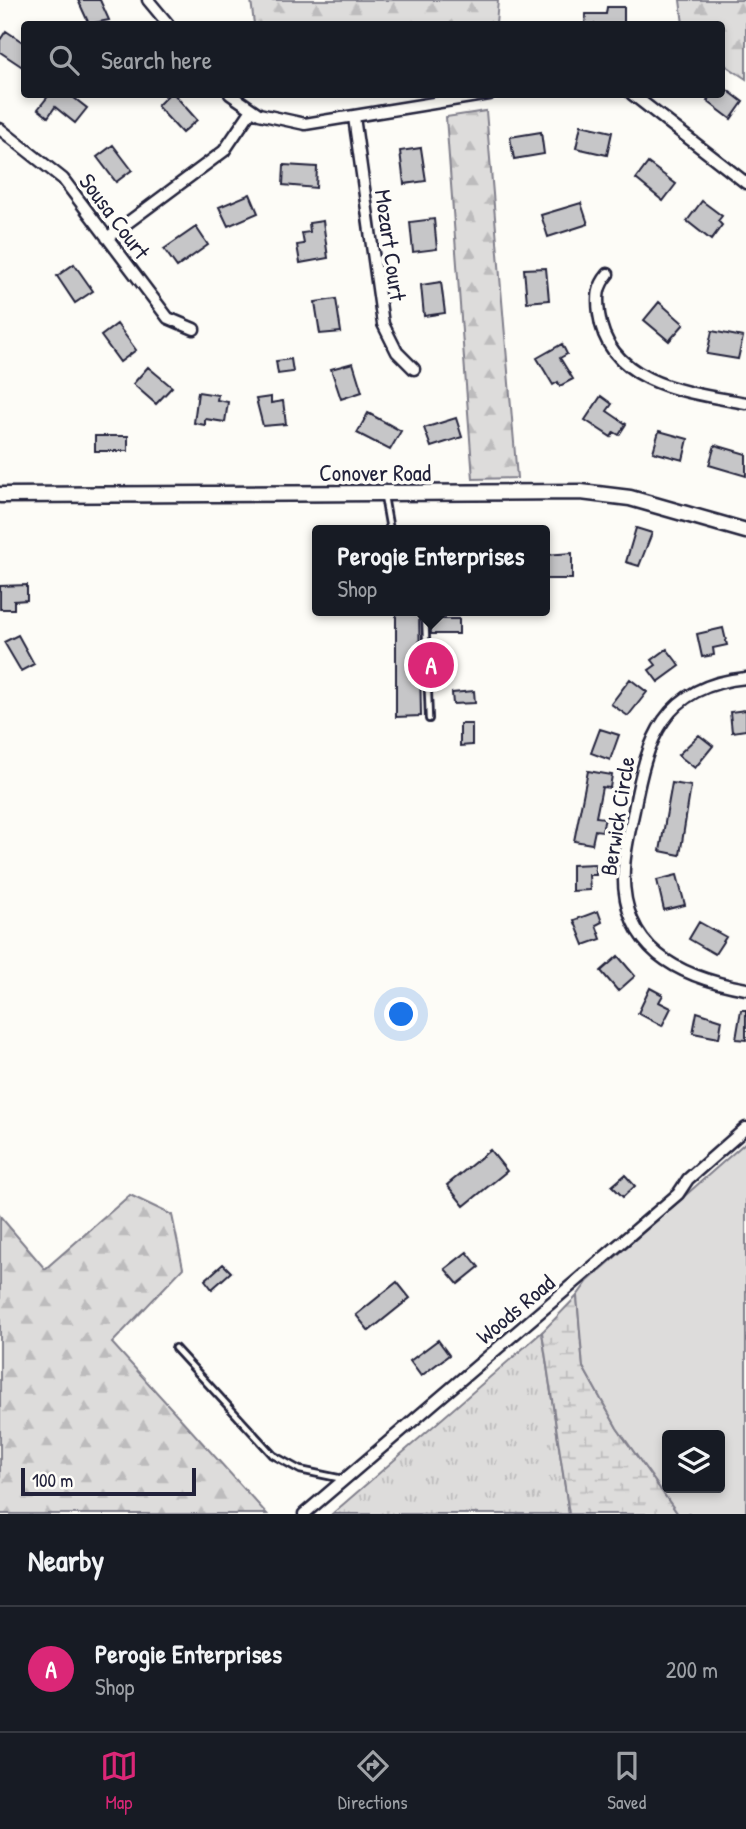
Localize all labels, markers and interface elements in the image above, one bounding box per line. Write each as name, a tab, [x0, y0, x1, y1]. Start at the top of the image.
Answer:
search box	[21, 21, 725, 98]
icon: search	[45, 41, 83, 79]
text: Search here	[101, 42, 212, 77]
street label: Sousa Court	[73, 167, 158, 266]
street label: Mozart Court	[368, 188, 414, 304]
street label: Conover Road	[319, 457, 431, 488]
popup	[312, 525, 550, 616]
text: Perogie Enterprises	[338, 538, 524, 573]
text: Shop	[338, 573, 377, 604]
pin: A	[408, 639, 454, 691]
street label: Berwick Circle	[592, 754, 642, 878]
your location	[384, 997, 418, 1031]
street label: Woods Road	[469, 1267, 561, 1351]
map controls	[662, 1430, 725, 1493]
button: layers	[662, 1430, 725, 1493]
scale bar	[21, 1465, 196, 1497]
text: 100 m	[32, 1467, 73, 1493]
text: Nearby	[28, 1540, 104, 1580]
text: Perogie Enterprises	[95, 1636, 282, 1671]
text: A	[45, 1654, 57, 1685]
text: 200 m	[666, 1654, 718, 1685]
text: Shop	[95, 1671, 134, 1702]
tab: Map	[100, 1747, 138, 1815]
tab: Directions	[338, 1747, 408, 1815]
tab: Saved	[607, 1747, 646, 1815]

